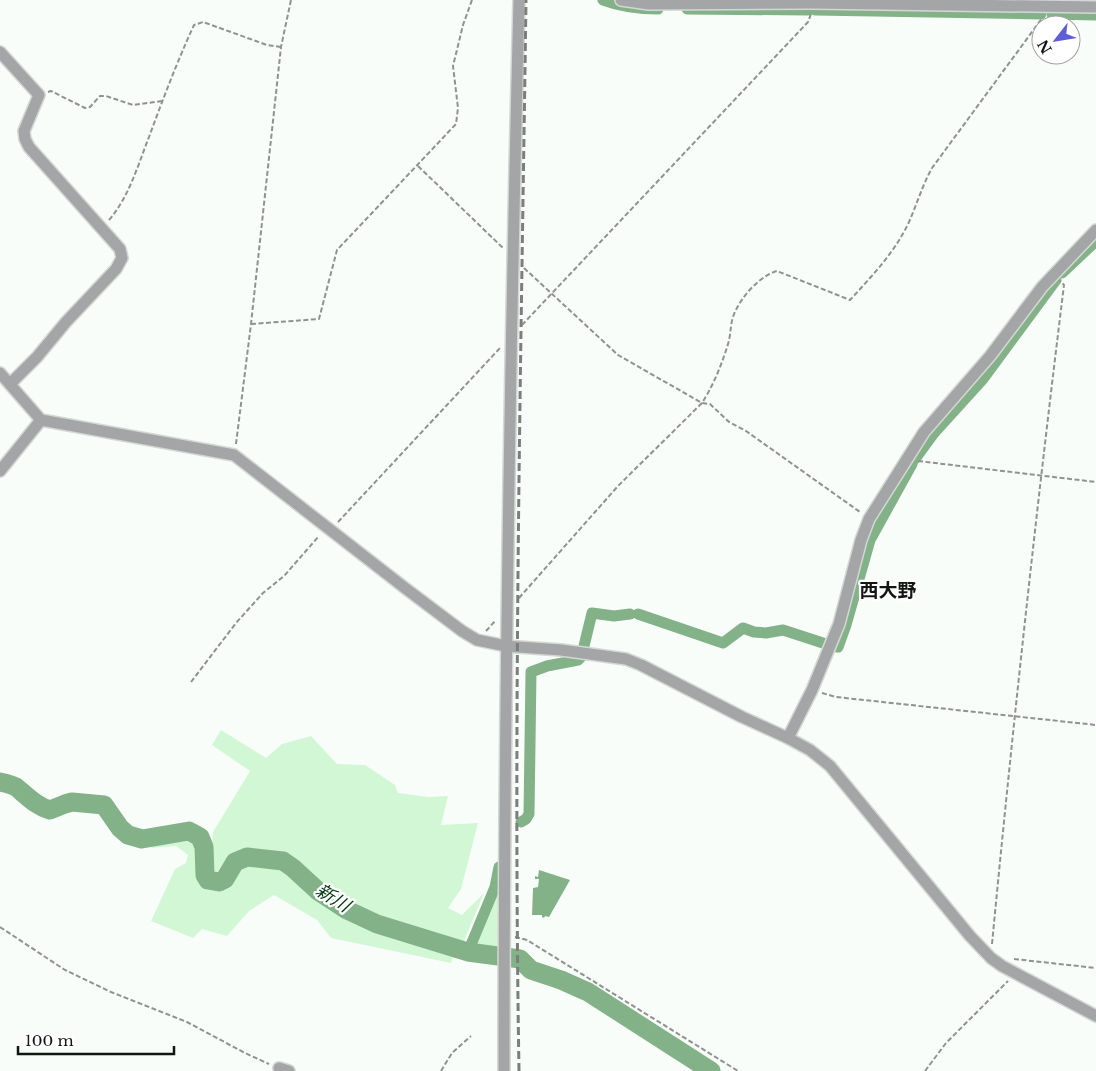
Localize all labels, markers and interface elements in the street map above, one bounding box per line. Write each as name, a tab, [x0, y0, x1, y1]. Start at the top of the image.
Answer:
north arrow	[1031, 15, 1081, 65]
text: N	[1034, 36, 1056, 57]
district label: 西大野	[859, 579, 917, 602]
water label: 新川	[312, 879, 356, 918]
scale bar	[18, 1024, 174, 1056]
text: 100 m	[25, 1031, 74, 1050]

